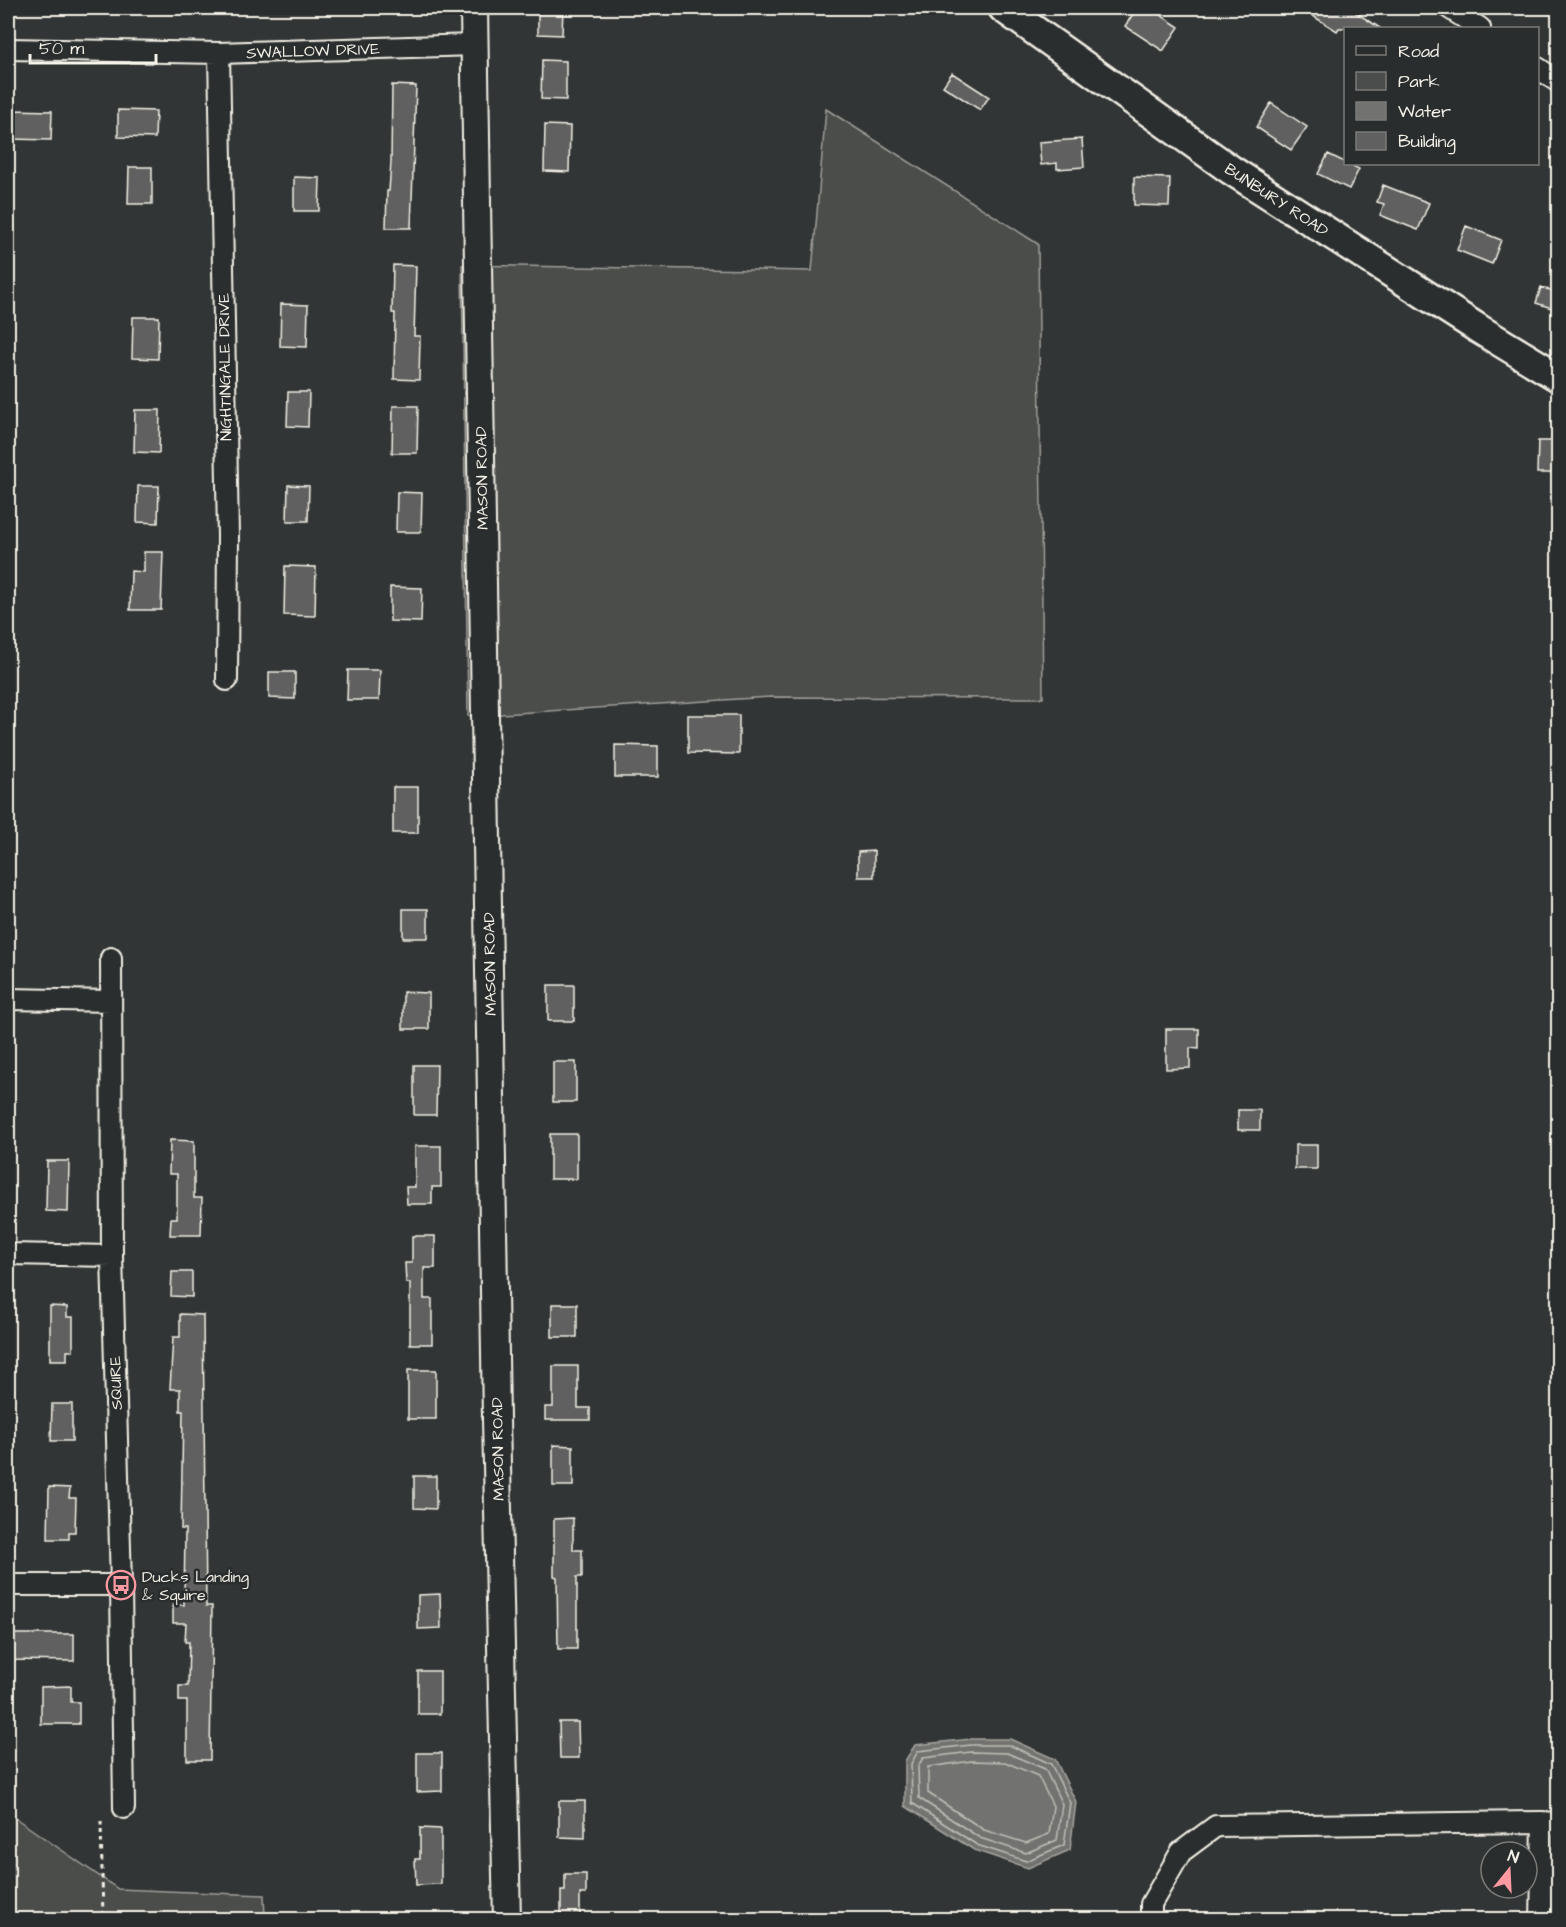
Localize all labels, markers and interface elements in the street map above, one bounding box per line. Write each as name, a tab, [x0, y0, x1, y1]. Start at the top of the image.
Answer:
scale bar	[30, 27, 156, 65]
legend	[1344, 27, 1539, 165]
text: 50 m	[39, 36, 84, 61]
street label: SWALLOW DRIVE	[246, 38, 381, 64]
text: Road	[1398, 39, 1439, 64]
text: Park	[1398, 69, 1440, 94]
text: Water	[1398, 99, 1451, 124]
text: Building	[1398, 129, 1456, 155]
street label: BUNBURY ROAD	[1220, 158, 1333, 242]
street label: NIGHTINGALE DRIVE	[213, 292, 237, 441]
street label: MASON ROAD	[470, 426, 494, 530]
street label: MASON ROAD	[478, 912, 502, 1016]
street label: SQUIRE	[104, 1355, 128, 1410]
street label: MASON ROAD	[486, 1397, 510, 1501]
place label: Ducks Landing & Squire	[142, 1566, 249, 1606]
bus stop icon: Ducks Landing & Squire	[105, 1569, 137, 1601]
north arrow	[1479, 1840, 1539, 1900]
text: N	[1505, 1845, 1521, 1869]

